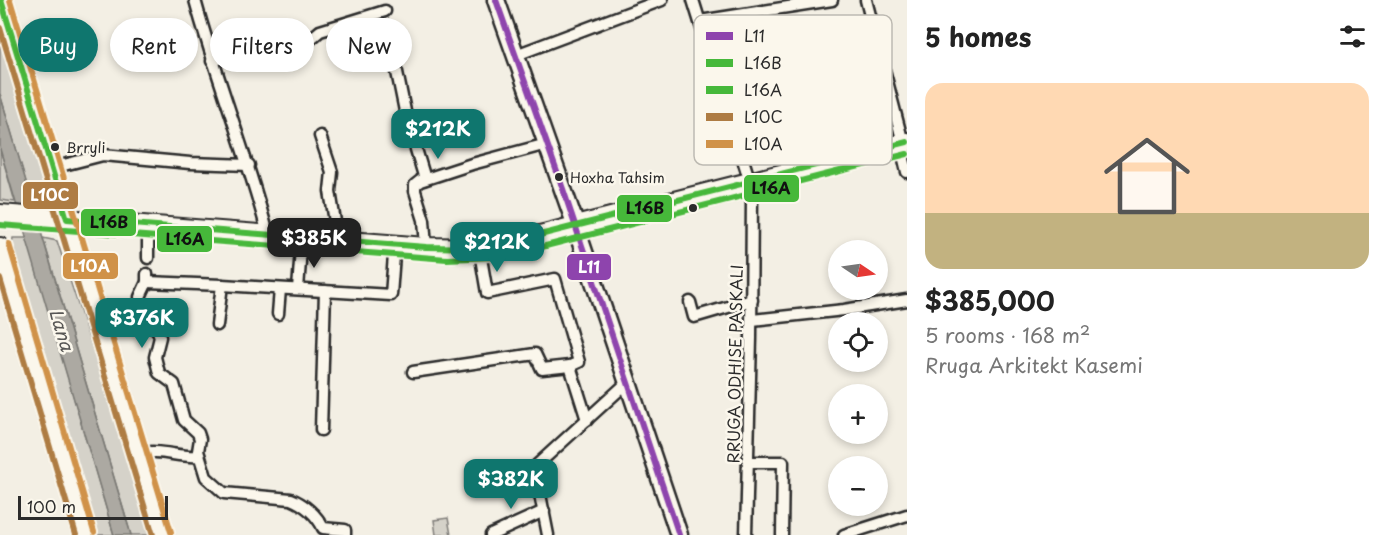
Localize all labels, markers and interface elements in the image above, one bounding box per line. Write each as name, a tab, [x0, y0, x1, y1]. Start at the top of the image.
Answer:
legend	[694, 15, 892, 165]
text: 5 homes	[925, 17, 1031, 56]
chip: Buy	[18, 18, 98, 72]
chip: Rent	[110, 18, 198, 72]
chip: Filters	[210, 18, 314, 72]
chip: New	[326, 18, 412, 72]
icon: filters	[1336, 20, 1369, 53]
text: L11	[744, 23, 765, 47]
text: L16B	[744, 50, 782, 74]
text: L16A	[744, 77, 782, 101]
text: L10C	[744, 104, 783, 128]
pin: $212K	[396, 109, 480, 160]
text: $212K	[405, 113, 471, 143]
icon: home	[1093, 122, 1201, 230]
text: L10A	[744, 131, 783, 155]
place label: Brryli	[66, 137, 105, 158]
marker: Brryli	[49, 141, 61, 153]
place label: Hoxha Tahsim	[570, 167, 665, 188]
marker: Hoxha Tahsim	[553, 171, 565, 183]
line badge: L16A	[743, 174, 800, 203]
text: L16A	[751, 175, 791, 199]
line badge: L10C	[22, 181, 79, 210]
text: L10C	[30, 182, 70, 206]
line badge: L16B	[616, 194, 673, 223]
text: L16B	[626, 195, 664, 219]
unlabelled marker	[687, 202, 699, 214]
line badge: L16B	[80, 208, 137, 237]
text: L16B	[90, 209, 128, 233]
pin: $385K	[272, 218, 356, 269]
text: $385K	[281, 222, 347, 252]
pin: $212K	[455, 222, 539, 273]
line badge: L16A	[156, 225, 213, 253]
text: L16A	[165, 226, 205, 250]
text: $212K	[464, 226, 530, 256]
north arrow	[828, 240, 888, 300]
map controls	[828, 240, 888, 516]
line badge: L10A	[62, 252, 119, 280]
text: L10A	[70, 253, 110, 277]
line badge: L11	[566, 253, 612, 281]
text: L11	[578, 254, 600, 278]
street label: RRUGA ODHISE PASKALI	[720, 264, 748, 464]
text: $385,000	[925, 281, 1055, 320]
pin: $376K	[100, 298, 184, 349]
text: $376K	[109, 302, 175, 332]
water label: Lana	[43, 305, 82, 355]
button: locate	[828, 312, 888, 372]
text: 5 rooms · 168 m²	[925, 320, 1090, 350]
text: Rruga Arkitekt Kasemi	[925, 350, 1143, 380]
button: +	[828, 384, 888, 444]
button: −	[828, 456, 888, 516]
pin: $382K	[469, 459, 553, 510]
text: $382K	[478, 463, 544, 493]
scale bar	[18, 493, 168, 520]
text: 100 m	[27, 494, 76, 518]

